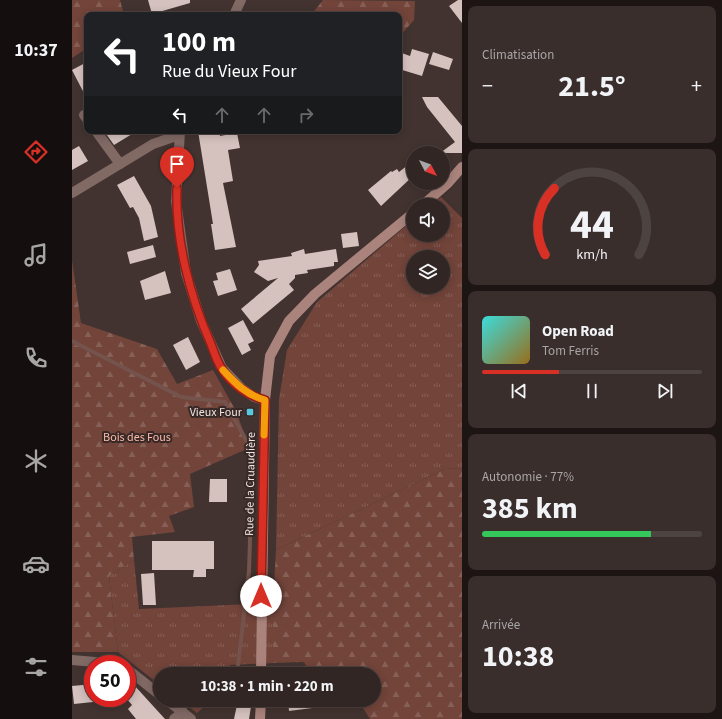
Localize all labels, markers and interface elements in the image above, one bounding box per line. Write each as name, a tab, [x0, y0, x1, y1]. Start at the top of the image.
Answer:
text: 100 m	[162, 22, 236, 62]
icon: left	[96, 28, 148, 80]
text: 10:37	[14, 38, 58, 63]
text: Climatisation	[482, 46, 554, 64]
text: Rue du Vieux Four	[162, 59, 296, 84]
text: 21.5°	[558, 65, 626, 108]
text: −	[482, 70, 493, 102]
text: +	[691, 70, 702, 102]
icon: left	[169, 104, 191, 126]
icon: ahead	[211, 104, 233, 126]
icon: ahead	[253, 104, 275, 126]
icon: right	[295, 104, 317, 126]
icon: directions	[22, 138, 50, 166]
north arrow	[406, 146, 450, 190]
map controls	[406, 146, 450, 294]
pin	[160, 147, 194, 188]
icon: arrive	[166, 153, 188, 175]
text: 44	[570, 195, 614, 255]
button: sound	[406, 198, 450, 242]
icon: music	[22, 241, 50, 269]
text: km/h	[576, 243, 608, 264]
button: layers	[406, 250, 450, 294]
text: Open Road	[542, 321, 614, 342]
text: Tom Ferris	[542, 342, 599, 360]
icon: phone	[22, 344, 50, 372]
icon: previous	[508, 380, 530, 402]
icon: pause	[581, 380, 603, 402]
icon: next	[654, 380, 676, 402]
place label: Vieux Four	[190, 404, 243, 421]
marker: Vieux Four	[245, 407, 255, 417]
park label: Bois des Fous	[103, 429, 171, 446]
street label: Rue de la Cruaudière	[241, 432, 260, 536]
icon: climate	[22, 447, 50, 475]
text: Autonomie · 77%	[482, 468, 574, 486]
text: 385 km	[482, 487, 578, 530]
icon: car	[22, 550, 50, 578]
position arrow	[240, 575, 282, 617]
text: Arrivée	[482, 616, 520, 634]
text: 10:38	[482, 635, 554, 678]
icon: filters	[22, 653, 50, 681]
speed limit sign: 50	[84, 655, 136, 707]
text: 10:38 · 1 min · 220 m	[200, 676, 334, 697]

